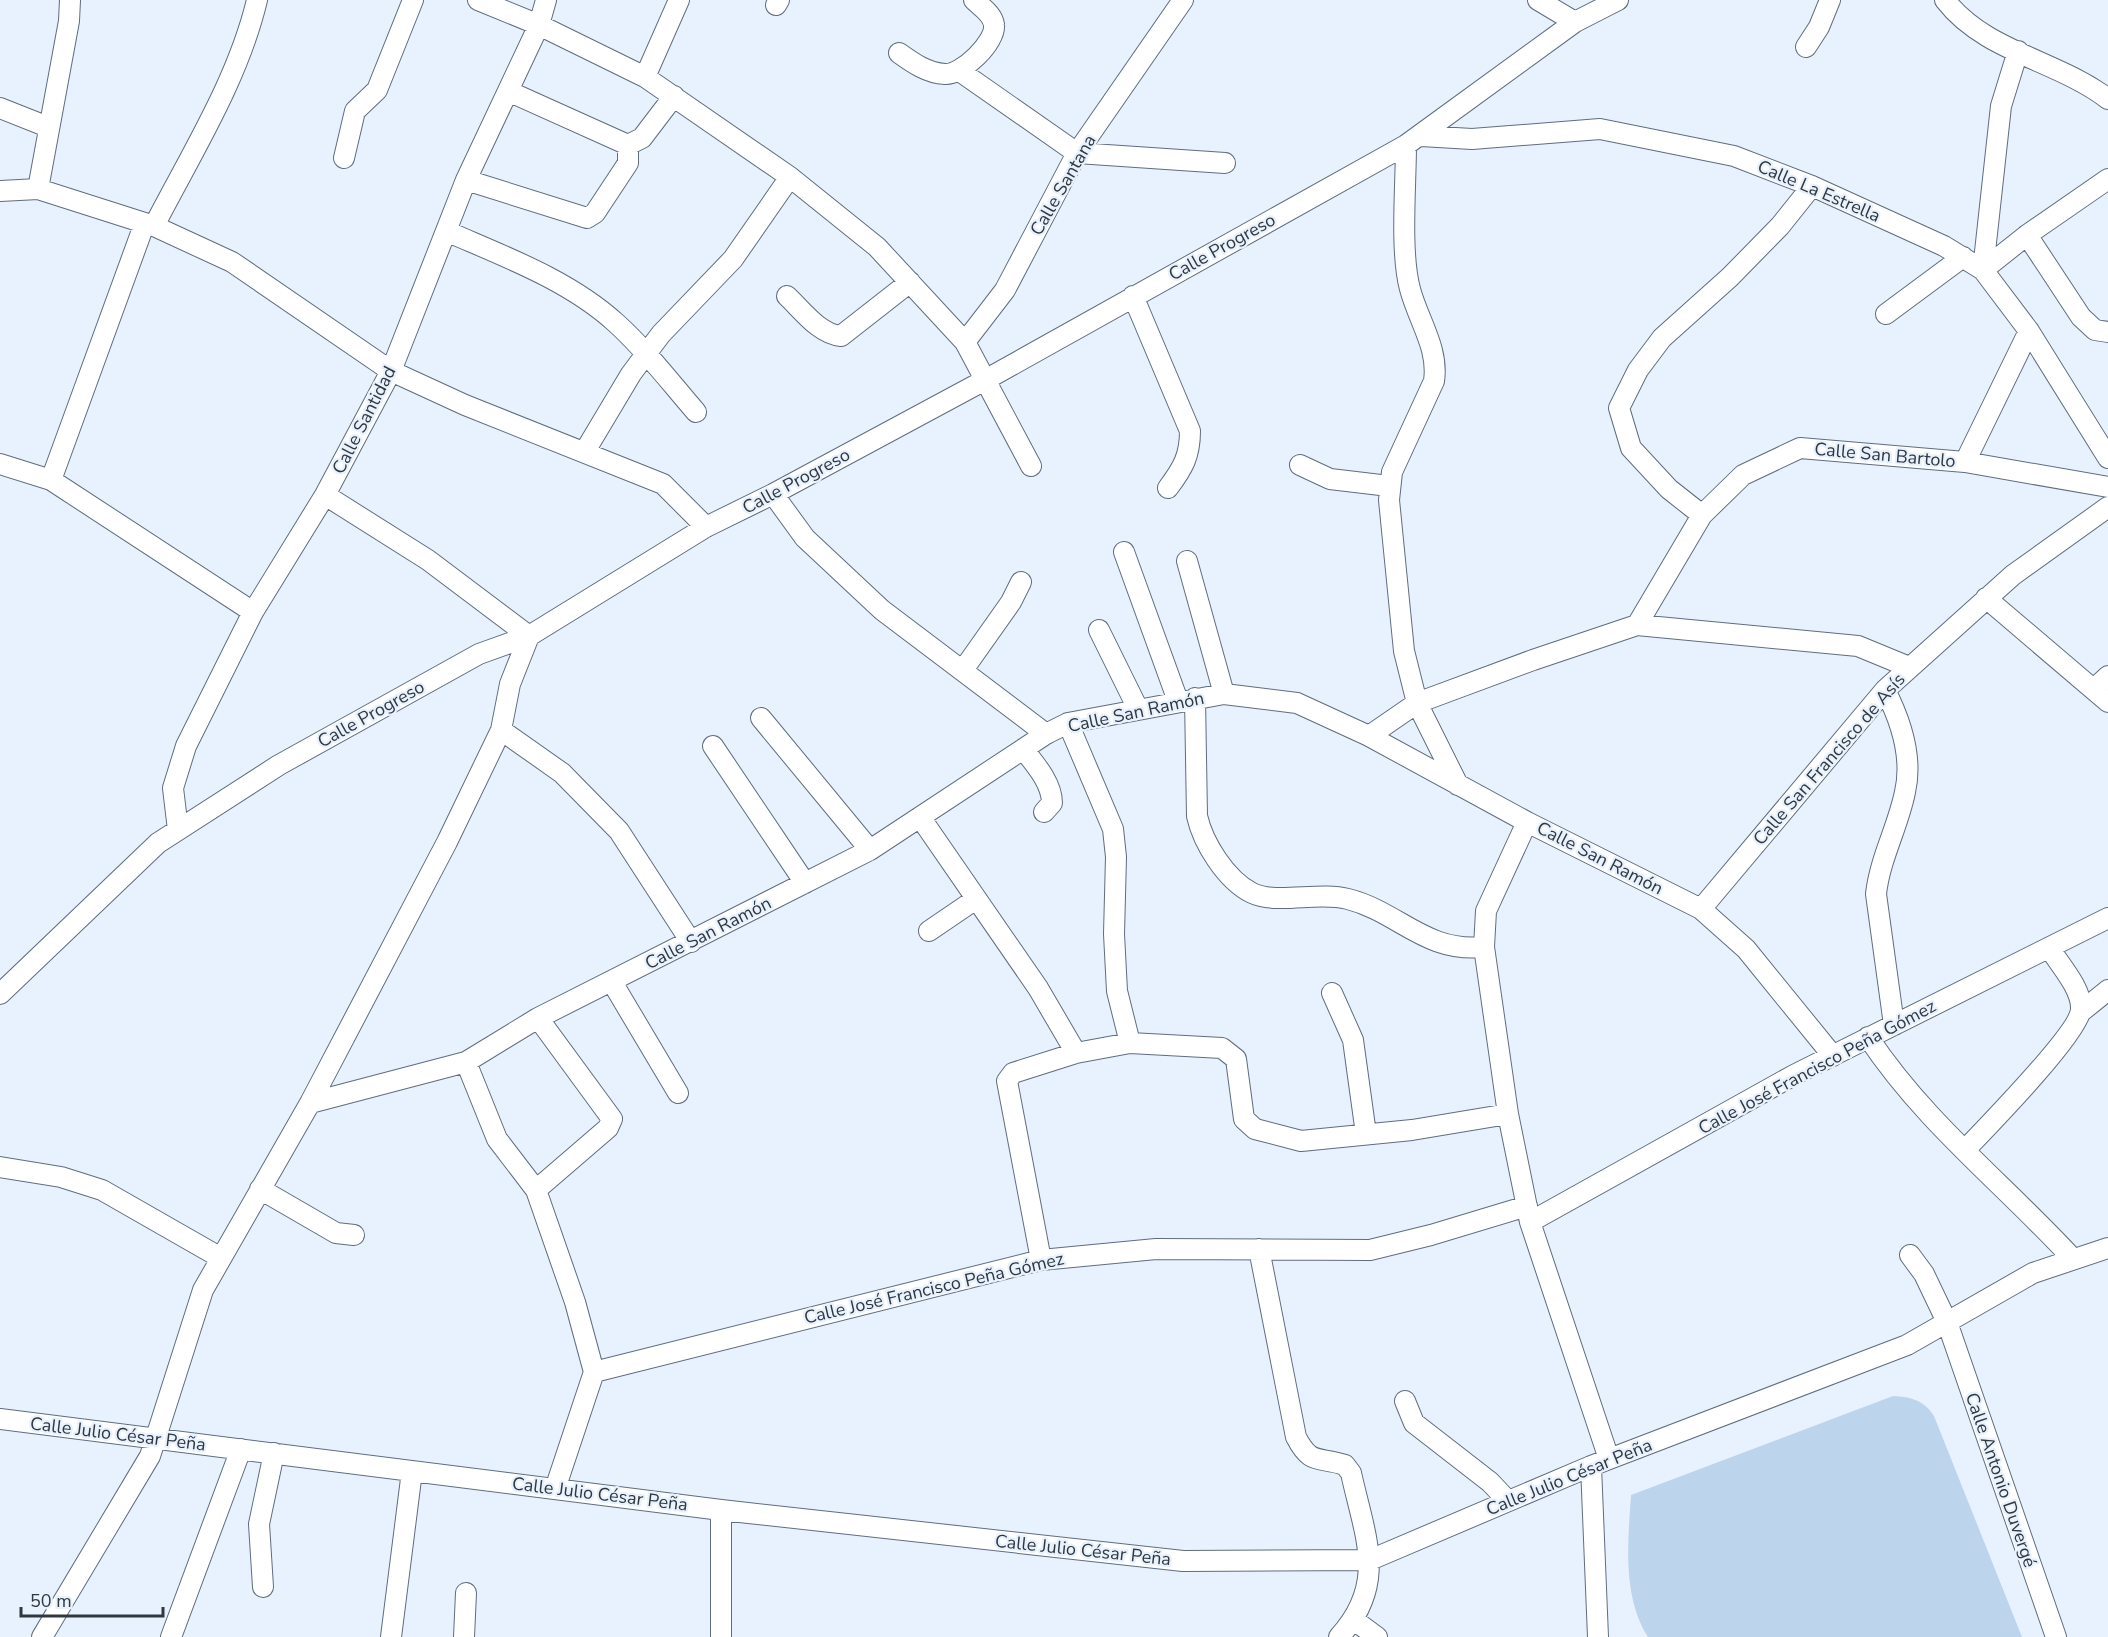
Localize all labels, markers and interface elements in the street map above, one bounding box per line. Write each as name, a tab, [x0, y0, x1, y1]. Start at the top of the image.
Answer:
street label: Calle Santana	[1024, 130, 1102, 240]
street label: Calle La Estrella	[1754, 154, 1884, 228]
street label: Calle Progreso	[1164, 208, 1280, 286]
street label: Calle Santidad	[327, 362, 401, 478]
street label: Calle San Bartolo	[1813, 437, 1957, 473]
street label: Calle Progreso	[738, 443, 854, 519]
street label: Calle San Francisco de Asís	[1748, 668, 1910, 850]
street label: Calle Progreso	[313, 675, 429, 753]
street label: Calle San Ramón	[1066, 686, 1206, 738]
street label: Calle San Ramón	[1533, 816, 1667, 900]
street label: Calle San Ramón	[641, 891, 775, 975]
street label: Calle José Francisco Peña Gómez	[1694, 994, 1940, 1140]
street label: Calle José Francisco Peña Gómez	[802, 1246, 1066, 1330]
street label: Calle Antonio Duvergé	[1960, 1389, 2042, 1571]
street label: Calle Julio César Peña	[29, 1411, 207, 1457]
street label: Calle Julio César Peña	[1483, 1433, 1655, 1521]
street label: Calle Julio César Peña	[511, 1471, 689, 1517]
street label: Calle Julio César Peña	[994, 1529, 1172, 1571]
scale bar	[21, 1580, 164, 1618]
text: 50 m	[30, 1589, 72, 1613]

